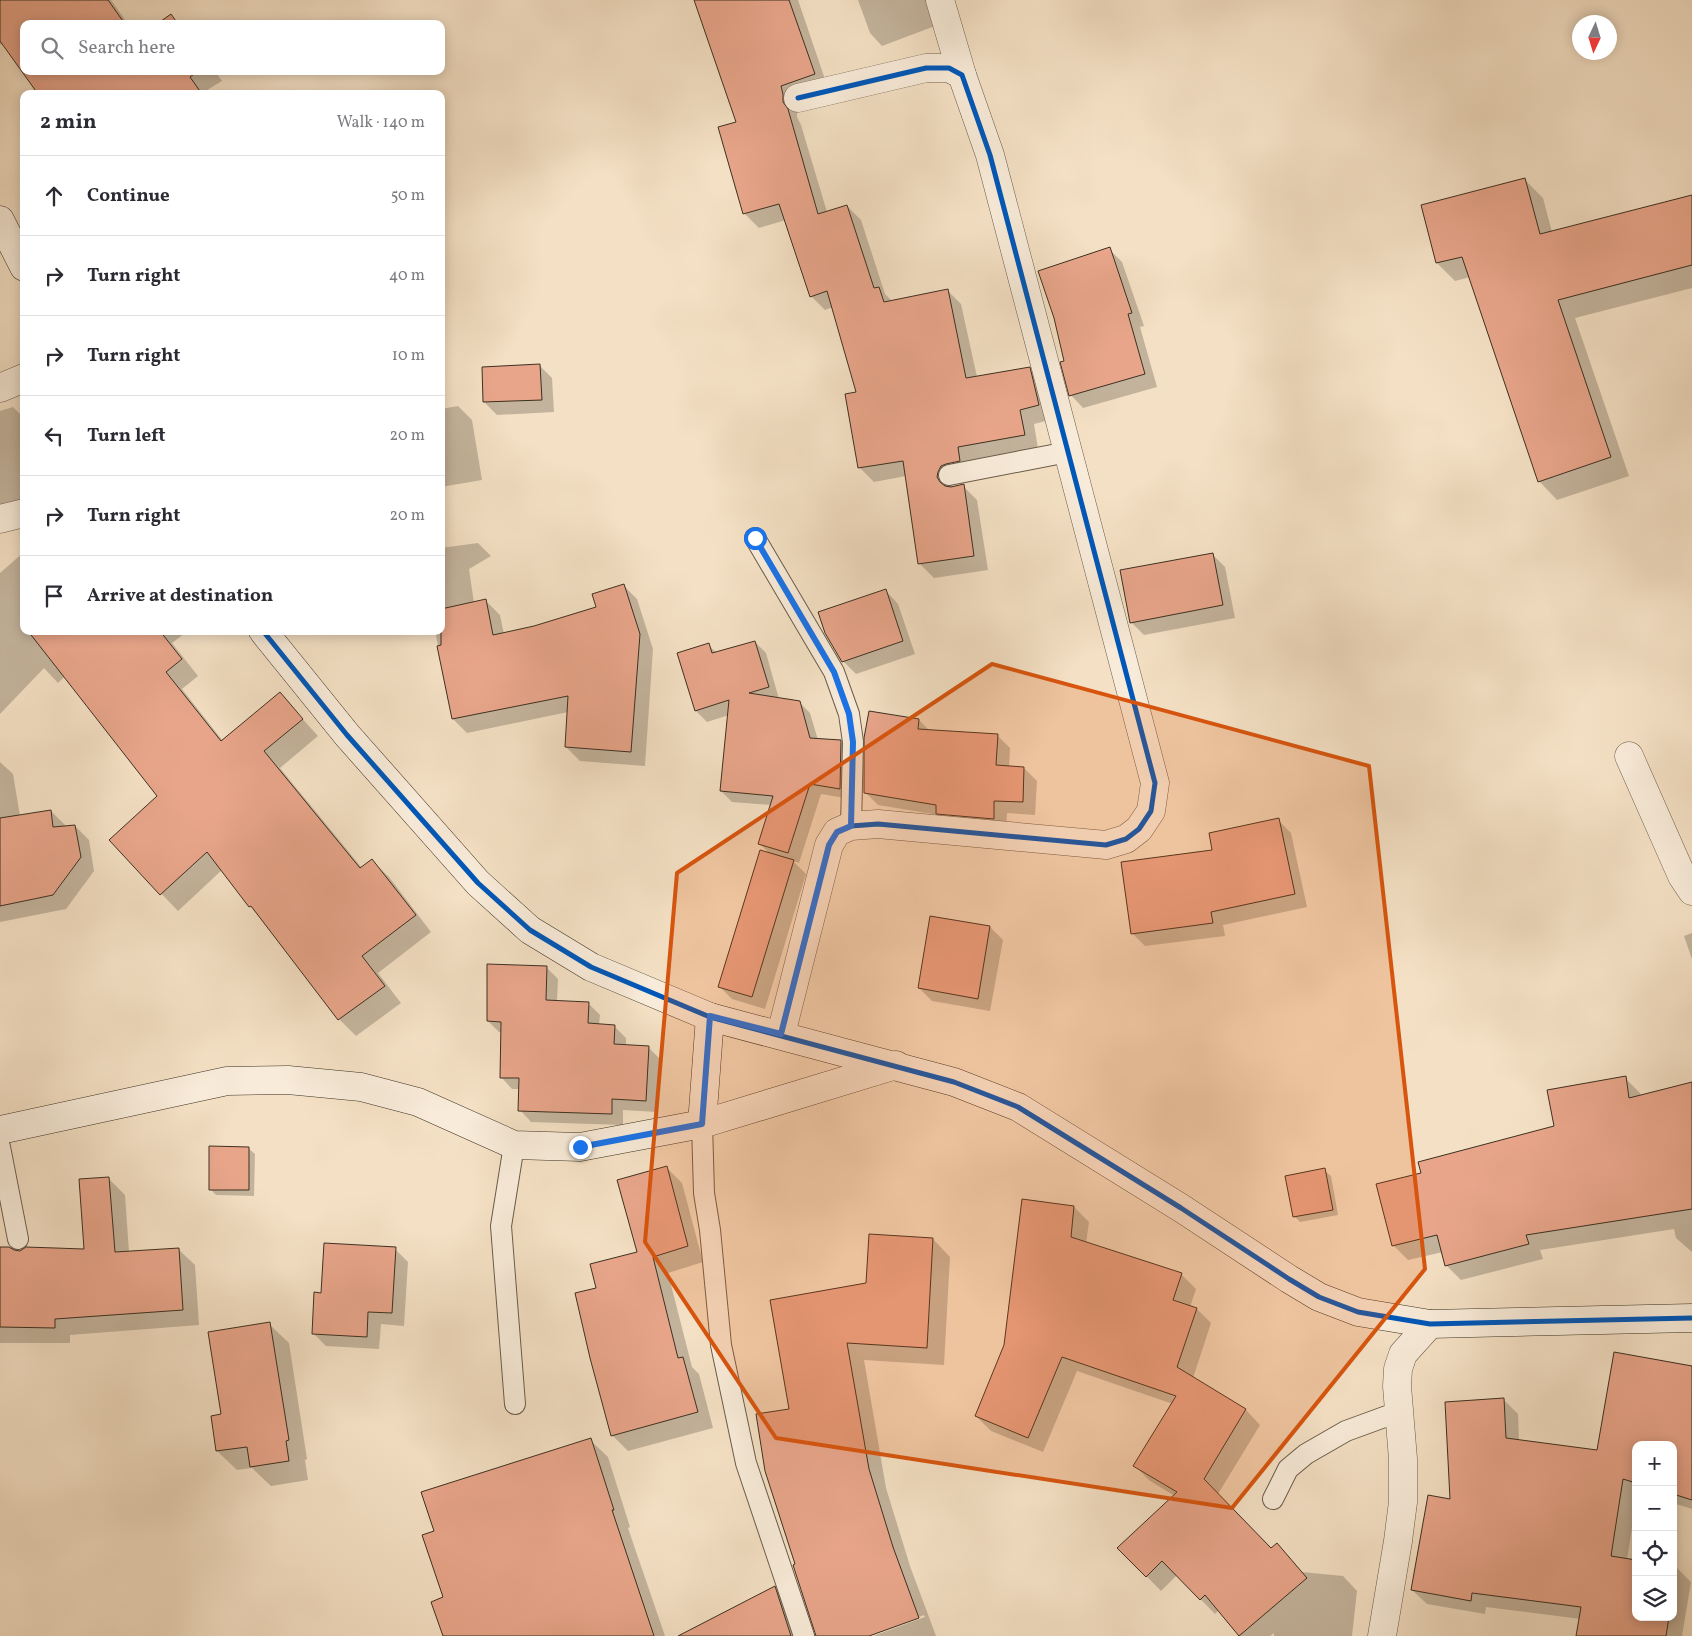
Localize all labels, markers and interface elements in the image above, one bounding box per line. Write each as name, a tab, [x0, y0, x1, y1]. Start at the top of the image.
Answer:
north arrow	[1572, 15, 1617, 60]
search box	[20, 20, 445, 75]
icon: search	[38, 34, 66, 62]
text: Search here	[78, 35, 175, 61]
text: 2 min	[40, 108, 97, 137]
text: Walk · 140 m	[337, 112, 425, 134]
icon: ahead	[40, 182, 68, 210]
text: Continue	[87, 183, 170, 209]
text: 50 m	[391, 185, 425, 207]
icon: right	[40, 262, 68, 290]
text: Turn right	[87, 263, 180, 289]
text: 40 m	[389, 265, 425, 287]
icon: right	[40, 342, 68, 370]
text: Turn right	[87, 343, 180, 369]
text: 10 m	[392, 345, 425, 367]
icon: left	[40, 422, 68, 450]
text: Turn left	[87, 423, 166, 449]
text: 20 m	[390, 425, 425, 447]
icon: right	[40, 502, 68, 530]
text: Turn right	[87, 503, 180, 529]
text: 20 m	[390, 505, 425, 527]
route start	[744, 527, 767, 550]
icon: arrive	[40, 582, 68, 610]
text: Arrive at destination	[87, 583, 273, 609]
route end	[569, 1136, 592, 1159]
map controls	[1632, 1441, 1677, 1621]
button: +	[1632, 1441, 1677, 1486]
button: −	[1632, 1486, 1677, 1531]
button: locate	[1632, 1531, 1677, 1576]
button: layers	[1632, 1576, 1677, 1621]

